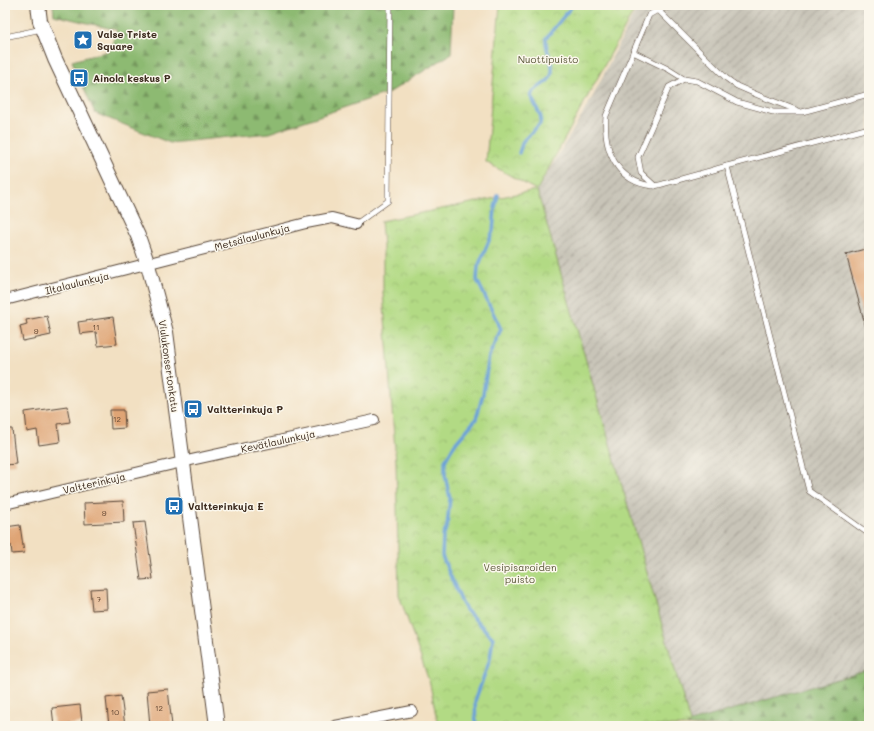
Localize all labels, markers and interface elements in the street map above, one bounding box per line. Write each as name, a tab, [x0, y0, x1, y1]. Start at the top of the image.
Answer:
place label: Valse Triste Square	[97, 27, 157, 53]
place icon: Valse Triste Square	[72, 29, 94, 51]
park label: Nuottipuisto	[518, 52, 578, 66]
bus stop icon: Ainola keskus P	[68, 67, 90, 89]
place label: Ainola keskus P	[93, 71, 171, 85]
street label: Metsälaulunkuja	[213, 220, 291, 254]
street label: Iltalaulunkuja	[43, 268, 111, 298]
street label: Viulukonsertonkatu	[156, 319, 182, 413]
house number: 11	[92, 322, 100, 332]
house number: 9	[34, 326, 39, 336]
bus stop icon: Valtterinkuja P	[182, 398, 204, 420]
place label: Valtterinkuja P	[207, 402, 283, 416]
house number: 12	[113, 414, 121, 424]
street label: Kevätlaulunkuja	[239, 426, 317, 456]
street label: Valtterinkuja	[61, 469, 127, 497]
bus stop icon: Valtterinkuja E	[163, 495, 185, 517]
place label: Valtterinkuja E	[188, 499, 264, 513]
house number: 9	[102, 508, 107, 518]
park label: Vesipisaroiden puisto	[484, 560, 556, 586]
house number: 7	[97, 594, 102, 604]
house number: 12	[155, 703, 163, 713]
house number: 10	[111, 707, 119, 717]

